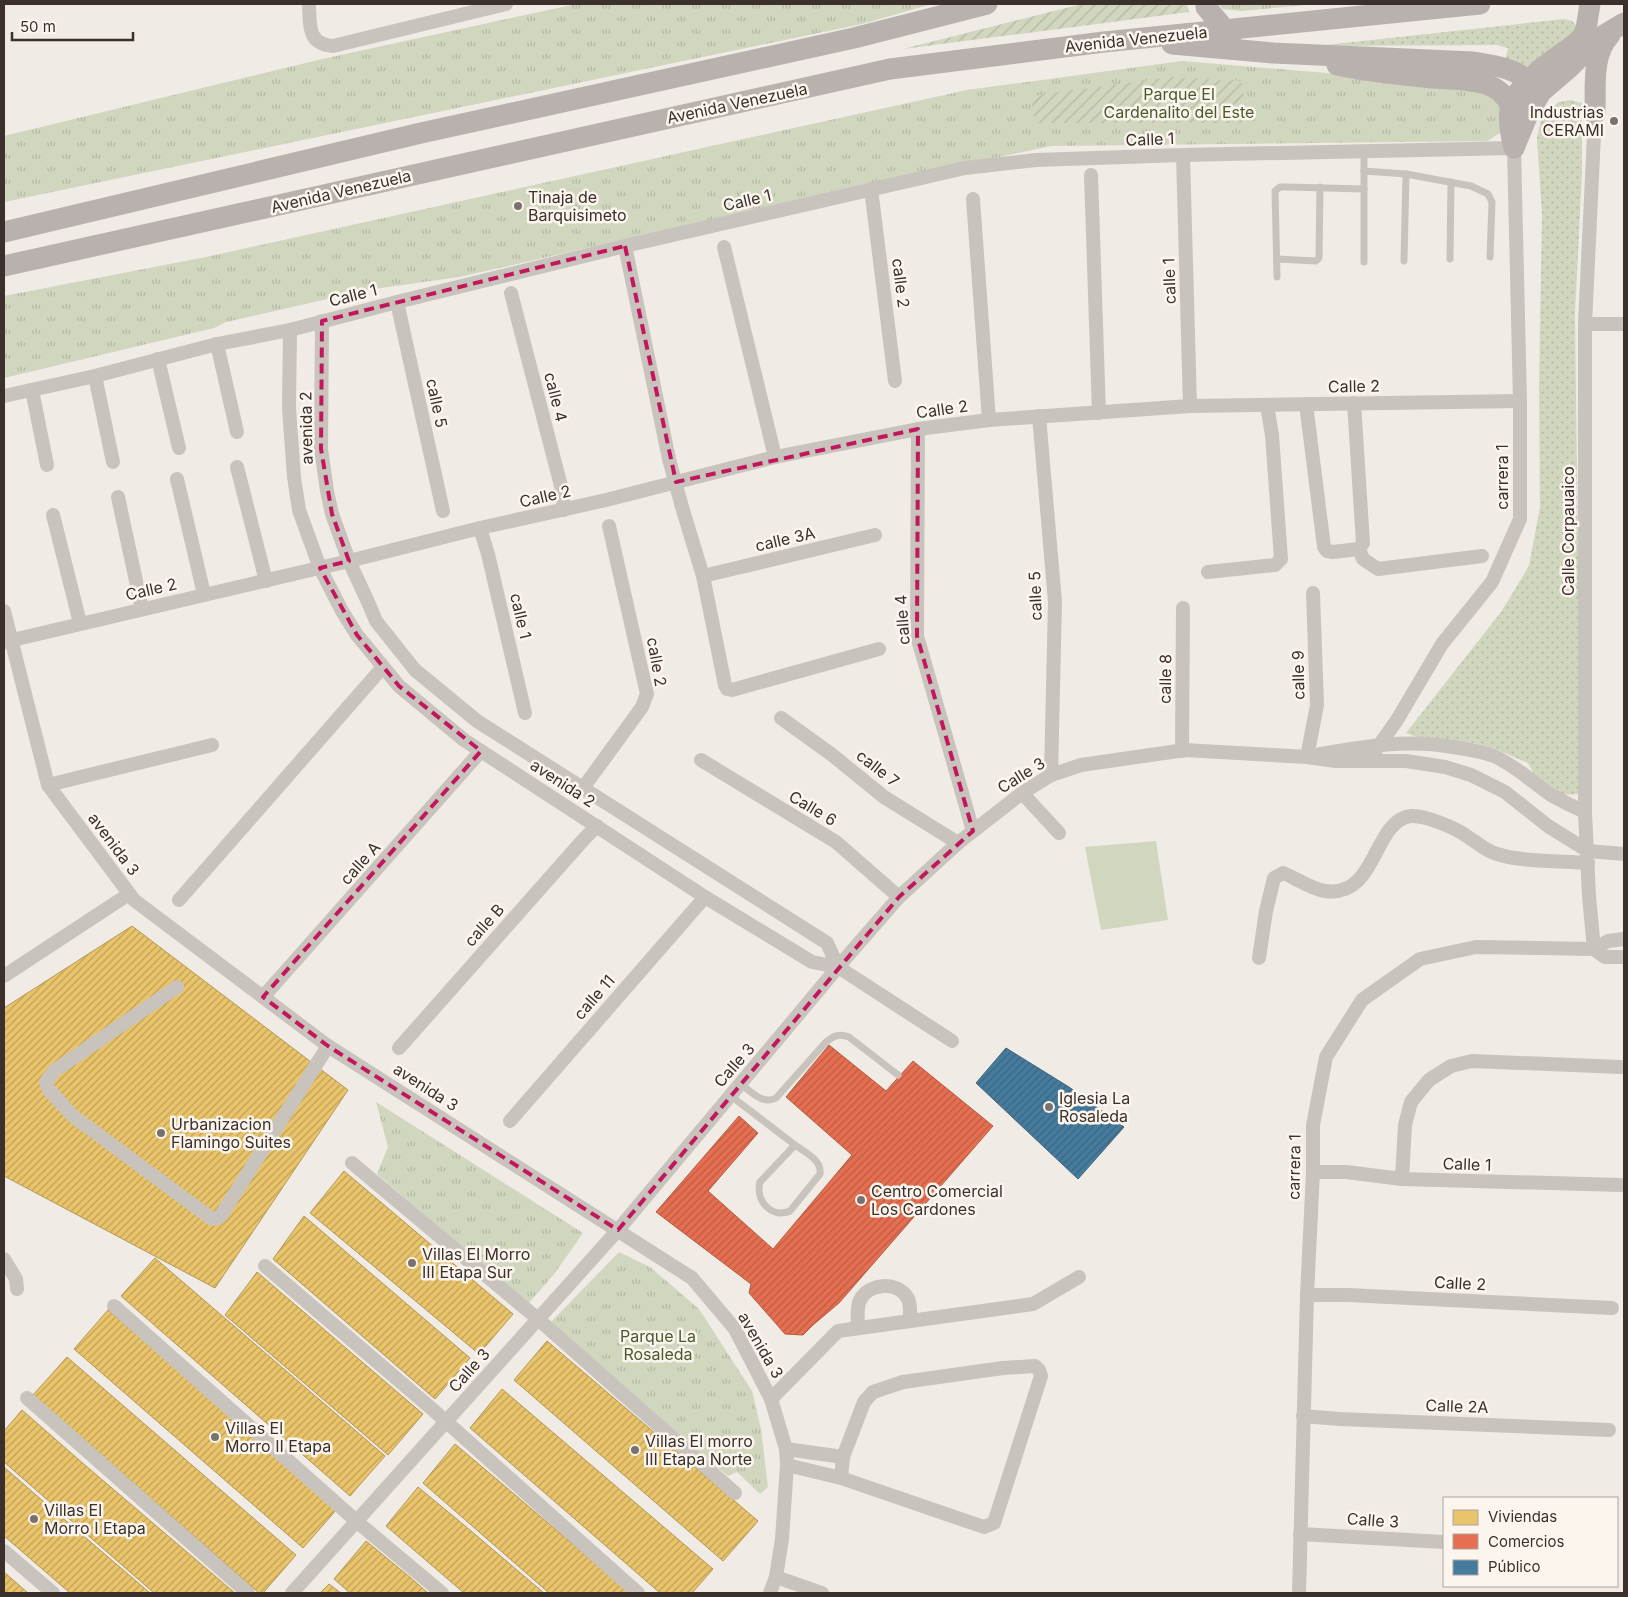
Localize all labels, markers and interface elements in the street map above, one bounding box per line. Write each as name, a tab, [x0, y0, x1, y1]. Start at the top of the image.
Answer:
scale bar	[12, 10, 134, 42]
text: 50 m	[20, 17, 56, 36]
street label: Avenida Venezuela	[1064, 22, 1208, 56]
street label: Avenida Venezuela	[665, 78, 809, 128]
park label: Parque El Cardenalito del Este	[1104, 84, 1254, 122]
place label: Industrias CERAMI	[1530, 102, 1604, 140]
marker: Industrias CERAMI	[1608, 115, 1620, 127]
street label: Calle 1	[1125, 128, 1175, 150]
street label: Avenida Venezuela	[269, 165, 413, 217]
street label: Calle 1	[721, 185, 773, 215]
place label: Tinaja de Barquisimeto	[528, 187, 627, 225]
marker: Tinaja de Barquisimeto	[512, 200, 524, 212]
street label: calle 2	[888, 257, 914, 309]
street label: calle 1	[1158, 257, 1180, 305]
street label: Calle 1	[327, 279, 379, 311]
street label: calle 4	[540, 370, 572, 424]
street label: Calle 2	[1328, 376, 1380, 396]
street label: calle 5	[422, 377, 452, 429]
street label: avenida 2	[295, 391, 317, 465]
street label: Calle 2	[915, 395, 969, 423]
street label: carrera 1	[1492, 444, 1512, 510]
street label: Calle Corpauaico	[1558, 466, 1578, 596]
street label: Calle 2	[517, 480, 573, 512]
street label: calle 3A	[753, 522, 817, 556]
street label: calle 5	[1024, 571, 1046, 621]
street label: Calle 2	[123, 573, 179, 605]
street label: calle 1	[506, 591, 536, 641]
street label: calle 4	[890, 594, 914, 646]
street label: calle 2	[643, 636, 671, 688]
street label: calle 9	[1288, 650, 1308, 700]
street label: calle 8	[1155, 654, 1175, 704]
street label: calle 7	[853, 745, 903, 791]
street label: Calle 3	[994, 753, 1048, 797]
street label: avenida 2	[527, 755, 599, 811]
street label: Calle 6	[785, 786, 841, 830]
street label: avenida 3	[84, 809, 144, 879]
street label: calle A	[336, 837, 384, 889]
street label: calle B	[460, 900, 508, 950]
street label: calle 11	[569, 970, 619, 1024]
street label: Calle 3	[709, 1039, 759, 1091]
street label: avenida 3	[390, 1059, 462, 1115]
place label: Iglesia La Rosaleda	[1059, 1088, 1130, 1126]
marker: Iglesia La Rosaleda	[1043, 1101, 1055, 1113]
place label: Urbanizacion Flamingo Suites	[171, 1114, 291, 1152]
marker: Urbanizacion Flamingo Suites	[155, 1127, 167, 1139]
street label: carrera 1	[1283, 1134, 1305, 1200]
street label: Calle 1	[1442, 1153, 1492, 1175]
place label: Centro Comercial Los Cardones	[871, 1181, 1003, 1219]
marker: Centro Comercial Los Cardones	[855, 1194, 867, 1206]
place label: Villas El Morro III Etapa Sur	[422, 1244, 530, 1282]
marker: Villas El Morro III Etapa Sur	[406, 1257, 418, 1269]
street label: Calle 2	[1434, 1272, 1486, 1294]
street label: avenida 3	[734, 1308, 788, 1382]
park label: Parque La Rosaleda	[620, 1326, 696, 1364]
street label: Calle 3	[444, 1344, 494, 1396]
street label: Calle 2A	[1425, 1395, 1489, 1417]
place label: Villas El Morro II Etapa	[225, 1418, 331, 1456]
marker: Villas El Morro II Etapa	[209, 1431, 221, 1443]
place label: Villas El morro III Etapa Norte	[645, 1431, 753, 1469]
marker: Villas El morro III Etapa Norte	[629, 1444, 641, 1456]
legend	[1443, 1497, 1618, 1587]
place label: Villas El Morro I Etapa	[44, 1500, 146, 1538]
text: Viviendas	[1488, 1507, 1557, 1526]
street label: Calle 3	[1346, 1508, 1400, 1532]
marker: Villas El Morro I Etapa	[28, 1513, 40, 1525]
text: Comercios	[1488, 1532, 1564, 1551]
text: Público	[1488, 1557, 1540, 1576]

